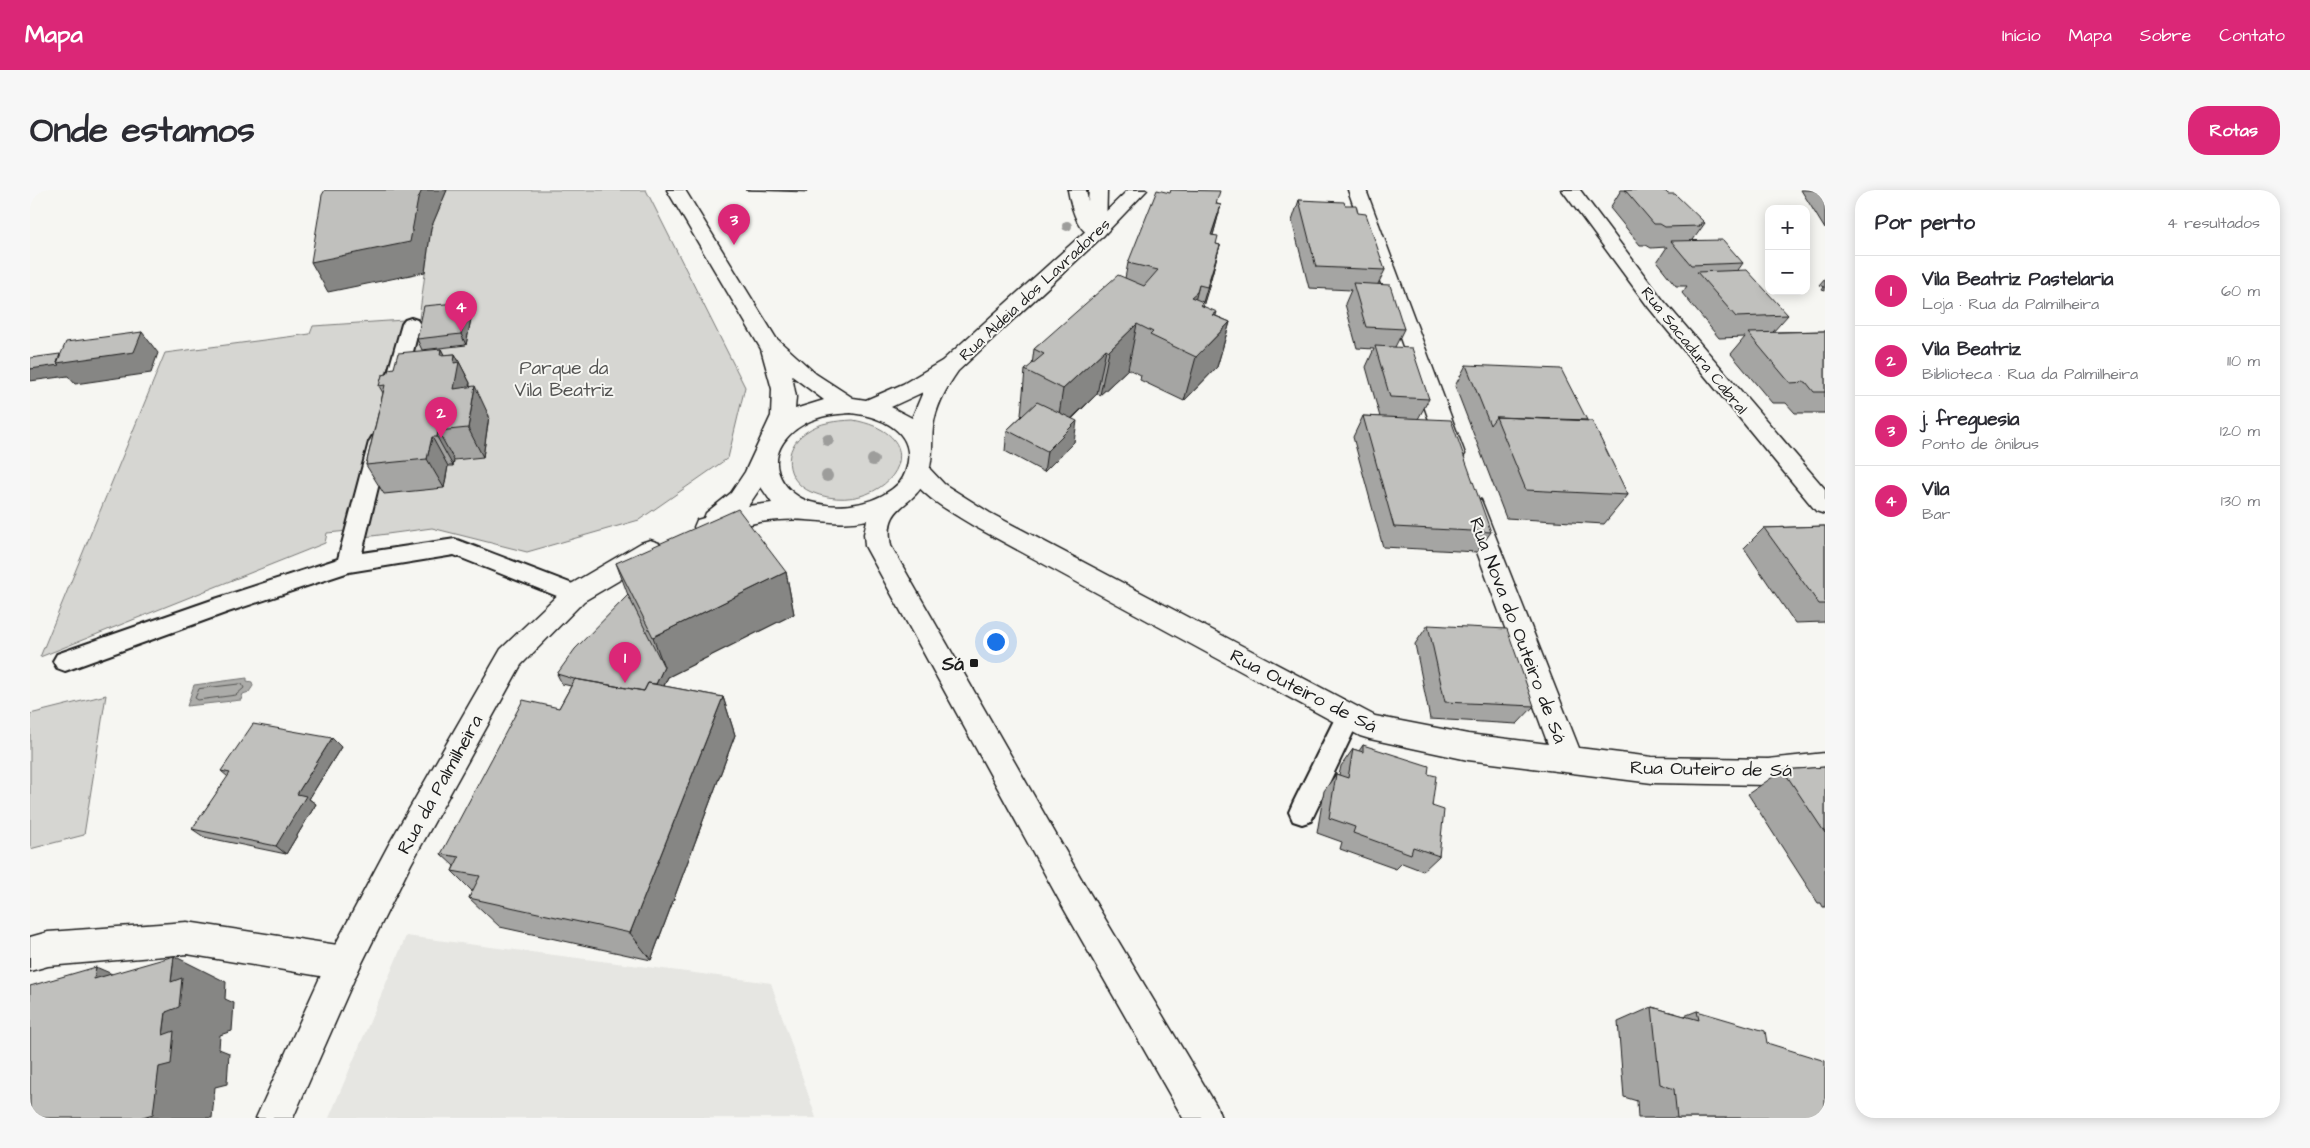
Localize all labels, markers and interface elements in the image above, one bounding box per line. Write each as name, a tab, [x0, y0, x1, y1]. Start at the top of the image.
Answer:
text: Mapa	[25, 18, 83, 52]
text: Início	[2002, 23, 2041, 48]
text: Mapa	[2069, 23, 2112, 48]
text: Sobre	[2140, 23, 2191, 48]
text: Contato	[2219, 23, 2285, 48]
text: Onde estamos	[30, 106, 255, 155]
button: Rotas	[2188, 106, 2280, 155]
pin: 3	[718, 204, 750, 245]
map controls	[1765, 205, 1810, 295]
button: +	[1765, 205, 1810, 250]
text: Por perto	[1875, 208, 1975, 237]
text: 4 resultados	[2167, 212, 2260, 234]
street label: Rua Aldeia dos Lavradores	[954, 214, 1115, 366]
button: −	[1765, 250, 1810, 295]
text: Vila Beatriz Pastelaria	[1922, 266, 2114, 293]
text: 1	[1890, 280, 1892, 302]
text: 60 m	[2221, 280, 2260, 302]
street label: Rua Sacadura Cabral	[1636, 282, 1753, 419]
pin: 4	[445, 291, 477, 332]
text: Loja · Rua da Palmilheira	[1922, 293, 2099, 315]
text: Vila Beatriz	[1922, 336, 2021, 363]
text: 2	[1886, 350, 1896, 372]
text: 110 m	[2227, 350, 2260, 372]
park label: Parque da Vila Beatriz	[515, 355, 614, 404]
text: Biblioteca · Rua da Palmilheira	[1922, 363, 2138, 385]
pin: 2	[425, 397, 457, 438]
text: j. freguesia	[1922, 406, 2020, 433]
text: 3	[1887, 420, 1895, 442]
text: 120 m	[2220, 420, 2260, 442]
text: Ponto de ônibus	[1922, 433, 2039, 455]
text: Vila	[1922, 476, 1949, 503]
text: 4	[1886, 490, 1896, 512]
text: 130 m	[2221, 490, 2260, 512]
text: Bar	[1922, 503, 1950, 525]
street label: Rua Nova do Outeiro de Sá	[1462, 514, 1573, 748]
your location	[983, 629, 1009, 655]
pin: 1	[609, 642, 641, 683]
street label: Rua Outeiro de Sá	[1225, 643, 1382, 740]
place label: Sá	[941, 651, 964, 678]
marker: Sá	[968, 657, 980, 669]
street label: Rua da Palmilheira	[391, 710, 490, 859]
street label: Rua Outeiro de Sá	[1630, 755, 1793, 784]

